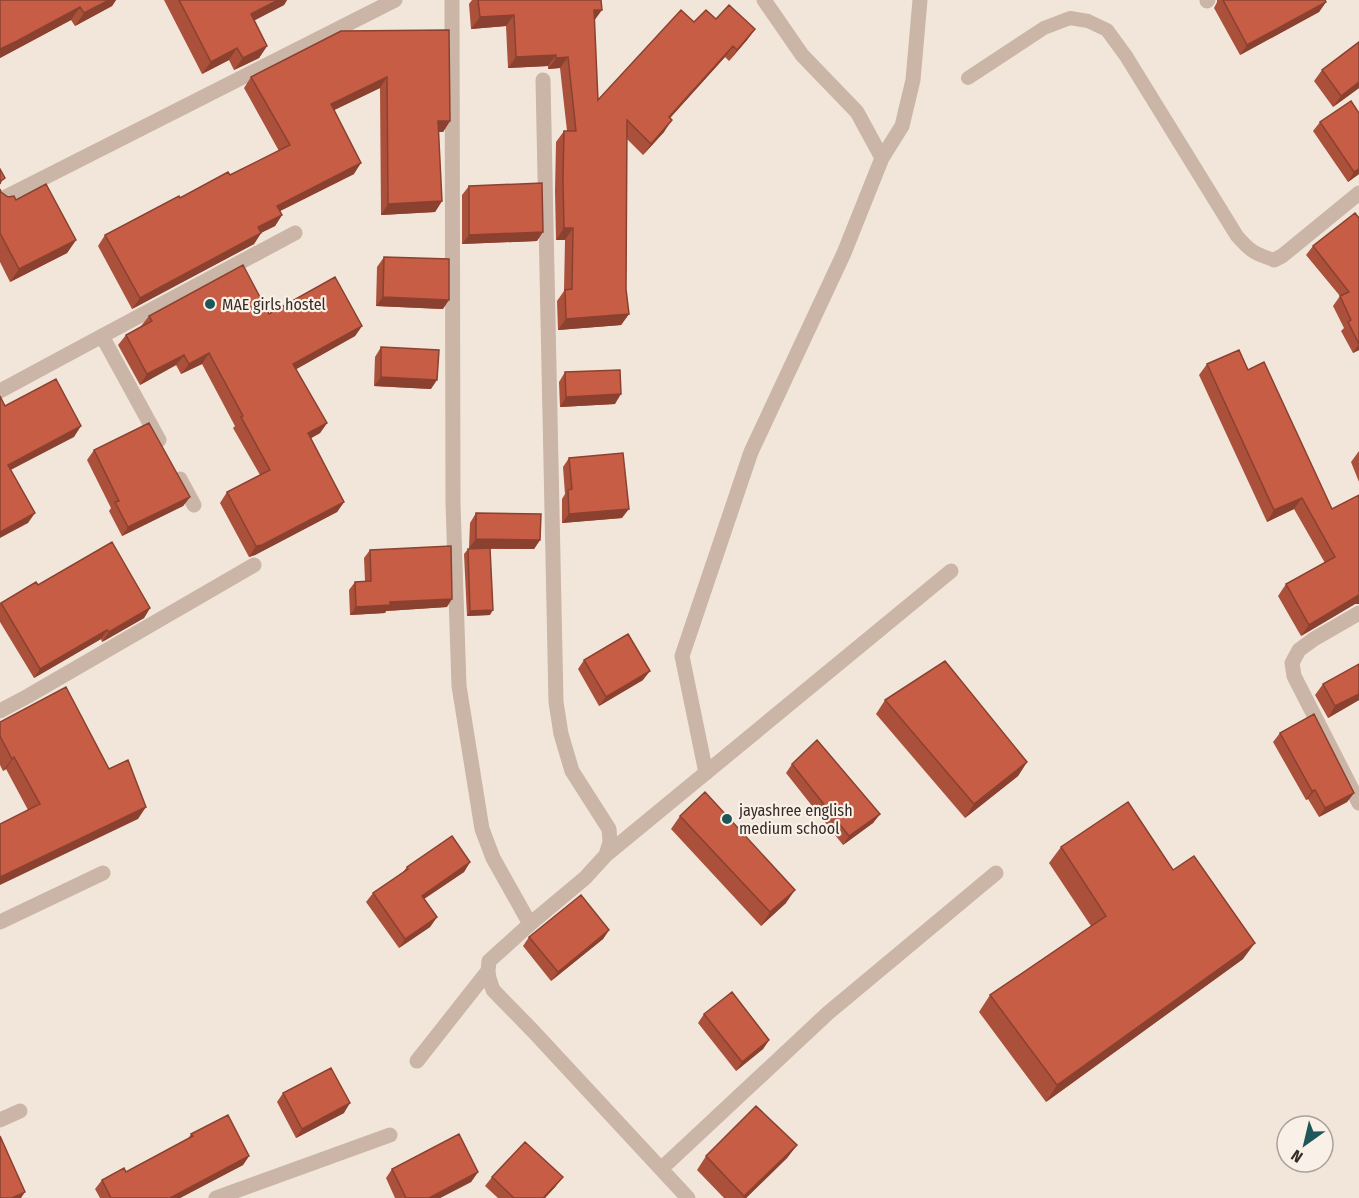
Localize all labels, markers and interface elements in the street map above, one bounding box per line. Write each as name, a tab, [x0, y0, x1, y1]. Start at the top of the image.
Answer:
place label: MAE girls hostel	[222, 295, 326, 314]
marker: MAE girls hostel	[203, 297, 217, 311]
place label: jayashree english medium school	[738, 801, 853, 838]
marker: jayashree english medium school	[720, 812, 734, 826]
north arrow	[1275, 1114, 1335, 1174]
text: N	[1288, 1145, 1306, 1167]

